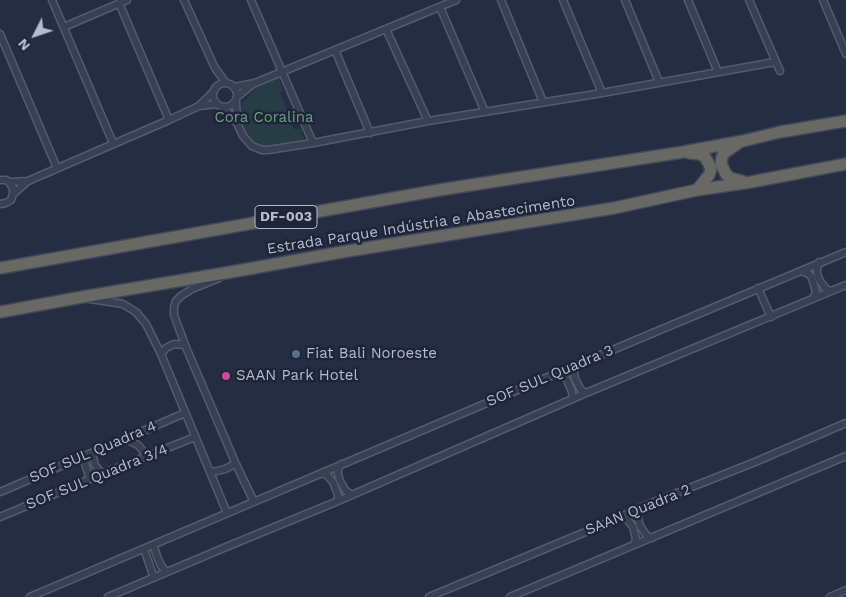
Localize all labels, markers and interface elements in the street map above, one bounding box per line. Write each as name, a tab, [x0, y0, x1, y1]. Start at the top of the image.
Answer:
north arrow	[10, 10, 60, 60]
text: N	[14, 36, 33, 54]
park label: Cora Coralina	[215, 109, 313, 127]
street label: Estrada Parque Indústria e Abastecimento	[266, 192, 576, 258]
road number: DF-003	[255, 206, 317, 228]
street label: SOF SUL Quadra 3	[484, 341, 616, 411]
place label: Fiat Bali Noroeste	[306, 345, 437, 363]
marker: Fiat Bali Noroeste	[290, 348, 302, 360]
place label: SAAN Park Hotel	[236, 367, 358, 385]
marker: SAAN Park Hotel	[220, 370, 232, 382]
street label: SOF SUL Quadra 4	[27, 417, 159, 487]
street label: SOF SUL Quadra 3/4	[24, 440, 170, 514]
street label: SAAN Quadra 2	[583, 481, 693, 539]

